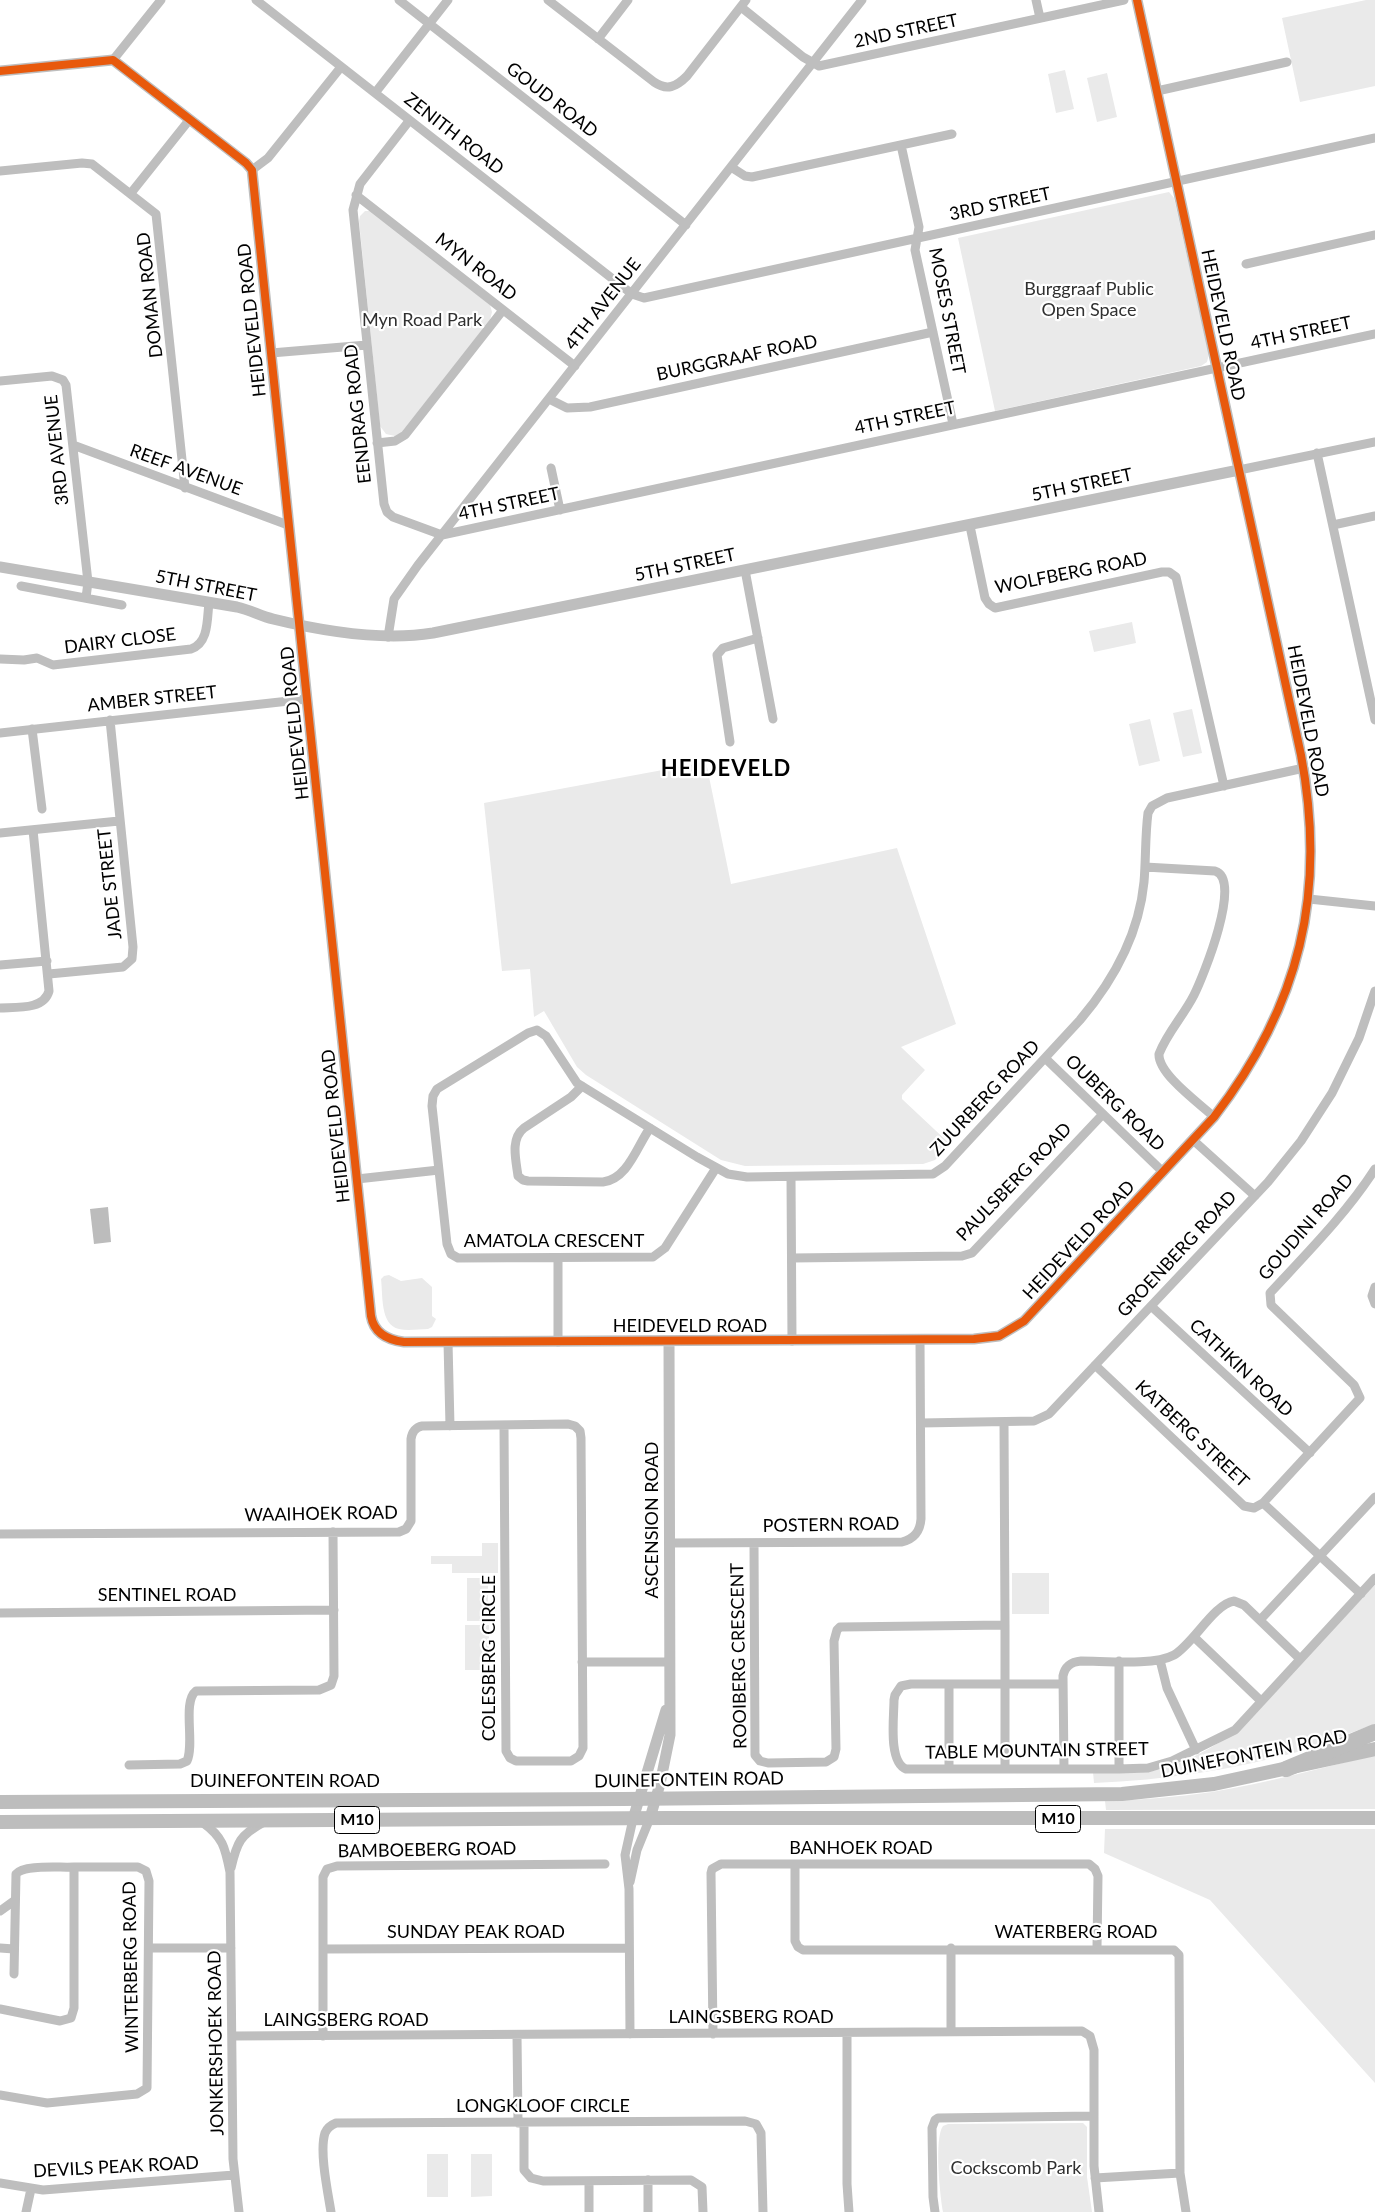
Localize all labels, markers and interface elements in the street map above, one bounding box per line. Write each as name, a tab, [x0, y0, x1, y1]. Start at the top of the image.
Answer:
street label: 2ND STREET	[852, 9, 960, 53]
street label: GOUD ROAD	[502, 58, 602, 142]
street label: ZENITH ROAD	[400, 89, 508, 179]
street label: 3RD STREET	[947, 183, 1053, 225]
street label: MYN ROAD	[431, 229, 521, 305]
street label: DOMAN ROAD	[133, 231, 167, 359]
street label: HEIDEVELD ROAD	[233, 242, 271, 398]
street label: MOSES STREET	[924, 246, 970, 376]
street label: HEIDEVELD ROAD	[1196, 247, 1250, 403]
street label: 4TH AVENUE	[560, 254, 646, 354]
park label: Burggraaf Public Open Space	[1024, 278, 1154, 320]
park label: Myn Road Park	[362, 309, 482, 331]
street label: 4TH STREET	[1249, 312, 1353, 354]
street label: BURGGRAAF ROAD	[655, 330, 819, 386]
street label: EENDRAG ROAD	[340, 343, 376, 485]
street label: 3RD AVENUE	[40, 394, 74, 506]
street label: 4TH STREET	[853, 397, 957, 439]
street label: REEF AVENUE	[127, 440, 245, 500]
street label: 5TH STREET	[1030, 464, 1134, 506]
street label: 4TH STREET	[457, 483, 561, 525]
street label: 5TH STREET	[633, 544, 737, 586]
street label: WOLFBERG ROAD	[993, 548, 1149, 598]
street label: 5TH STREET	[154, 566, 258, 606]
street label: DAIRY CLOSE	[63, 623, 177, 659]
street label: HEIDEVELD ROAD	[1283, 643, 1333, 799]
street label: HEIDEVELD ROAD	[276, 645, 314, 801]
street label: AMBER STREET	[86, 681, 218, 717]
district label: HEIDEVELD	[660, 756, 792, 782]
street label: JADE STREET	[93, 827, 127, 941]
street label: ZUURBERG ROAD	[926, 1036, 1044, 1160]
street label: HEIDEVELD ROAD	[317, 1048, 355, 1204]
street label: OUBERG ROAD	[1061, 1050, 1169, 1156]
street label: PAULSBERG ROAD	[952, 1118, 1076, 1246]
street label: GOUDINI ROAD	[1254, 1169, 1358, 1285]
street label: HEIDEVELD ROAD	[1018, 1176, 1140, 1304]
street label: GROENBERG ROAD	[1113, 1186, 1241, 1322]
street label: AMATOLA CRESCENT	[464, 1230, 644, 1252]
street label: HEIDEVELD ROAD	[613, 1315, 767, 1337]
street label: CATHKIN ROAD	[1185, 1315, 1297, 1421]
street label: KATBERG STREET	[1131, 1376, 1253, 1492]
street label: ASCENSION ROAD	[641, 1442, 663, 1598]
street label: WAAIHOEK ROAD	[244, 1502, 398, 1526]
street label: POSTERN ROAD	[762, 1513, 900, 1537]
street label: ROOIBERG CRESCENT	[727, 1563, 751, 1749]
street label: COLESBERG CIRCLE	[478, 1575, 500, 1741]
street label: SENTINEL ROAD	[98, 1584, 236, 1606]
street label: DUINEFONTEIN ROAD	[1159, 1725, 1349, 1783]
street label: TABLE MOUNTAIN STREET	[925, 1738, 1149, 1764]
street label: DUINEFONTEIN ROAD	[594, 1768, 784, 1792]
street label: DUINEFONTEIN ROAD	[190, 1770, 380, 1792]
road number: M10	[334, 1806, 380, 1834]
road number: M10	[1036, 1806, 1080, 1832]
street label: BANHOEK ROAD	[789, 1837, 933, 1859]
street label: BAMBOEBERG ROAD	[337, 1838, 517, 1862]
street label: WINTERBERG ROAD	[119, 1881, 143, 2053]
street label: SUNDAY PEAK ROAD	[387, 1921, 565, 1943]
street label: WATERBERG ROAD	[994, 1921, 1158, 1943]
street label: JONKERSHOEK ROAD	[204, 1950, 228, 2136]
street label: LAINGSBERG ROAD	[668, 2006, 834, 2028]
street label: LAINGSBERG ROAD	[263, 2009, 429, 2031]
street label: LONGKLOOF CIRCLE	[456, 2095, 630, 2117]
street label: DEVILS PEAK ROAD	[33, 2152, 199, 2182]
park label: Cockscomb Park	[951, 2157, 1081, 2179]

